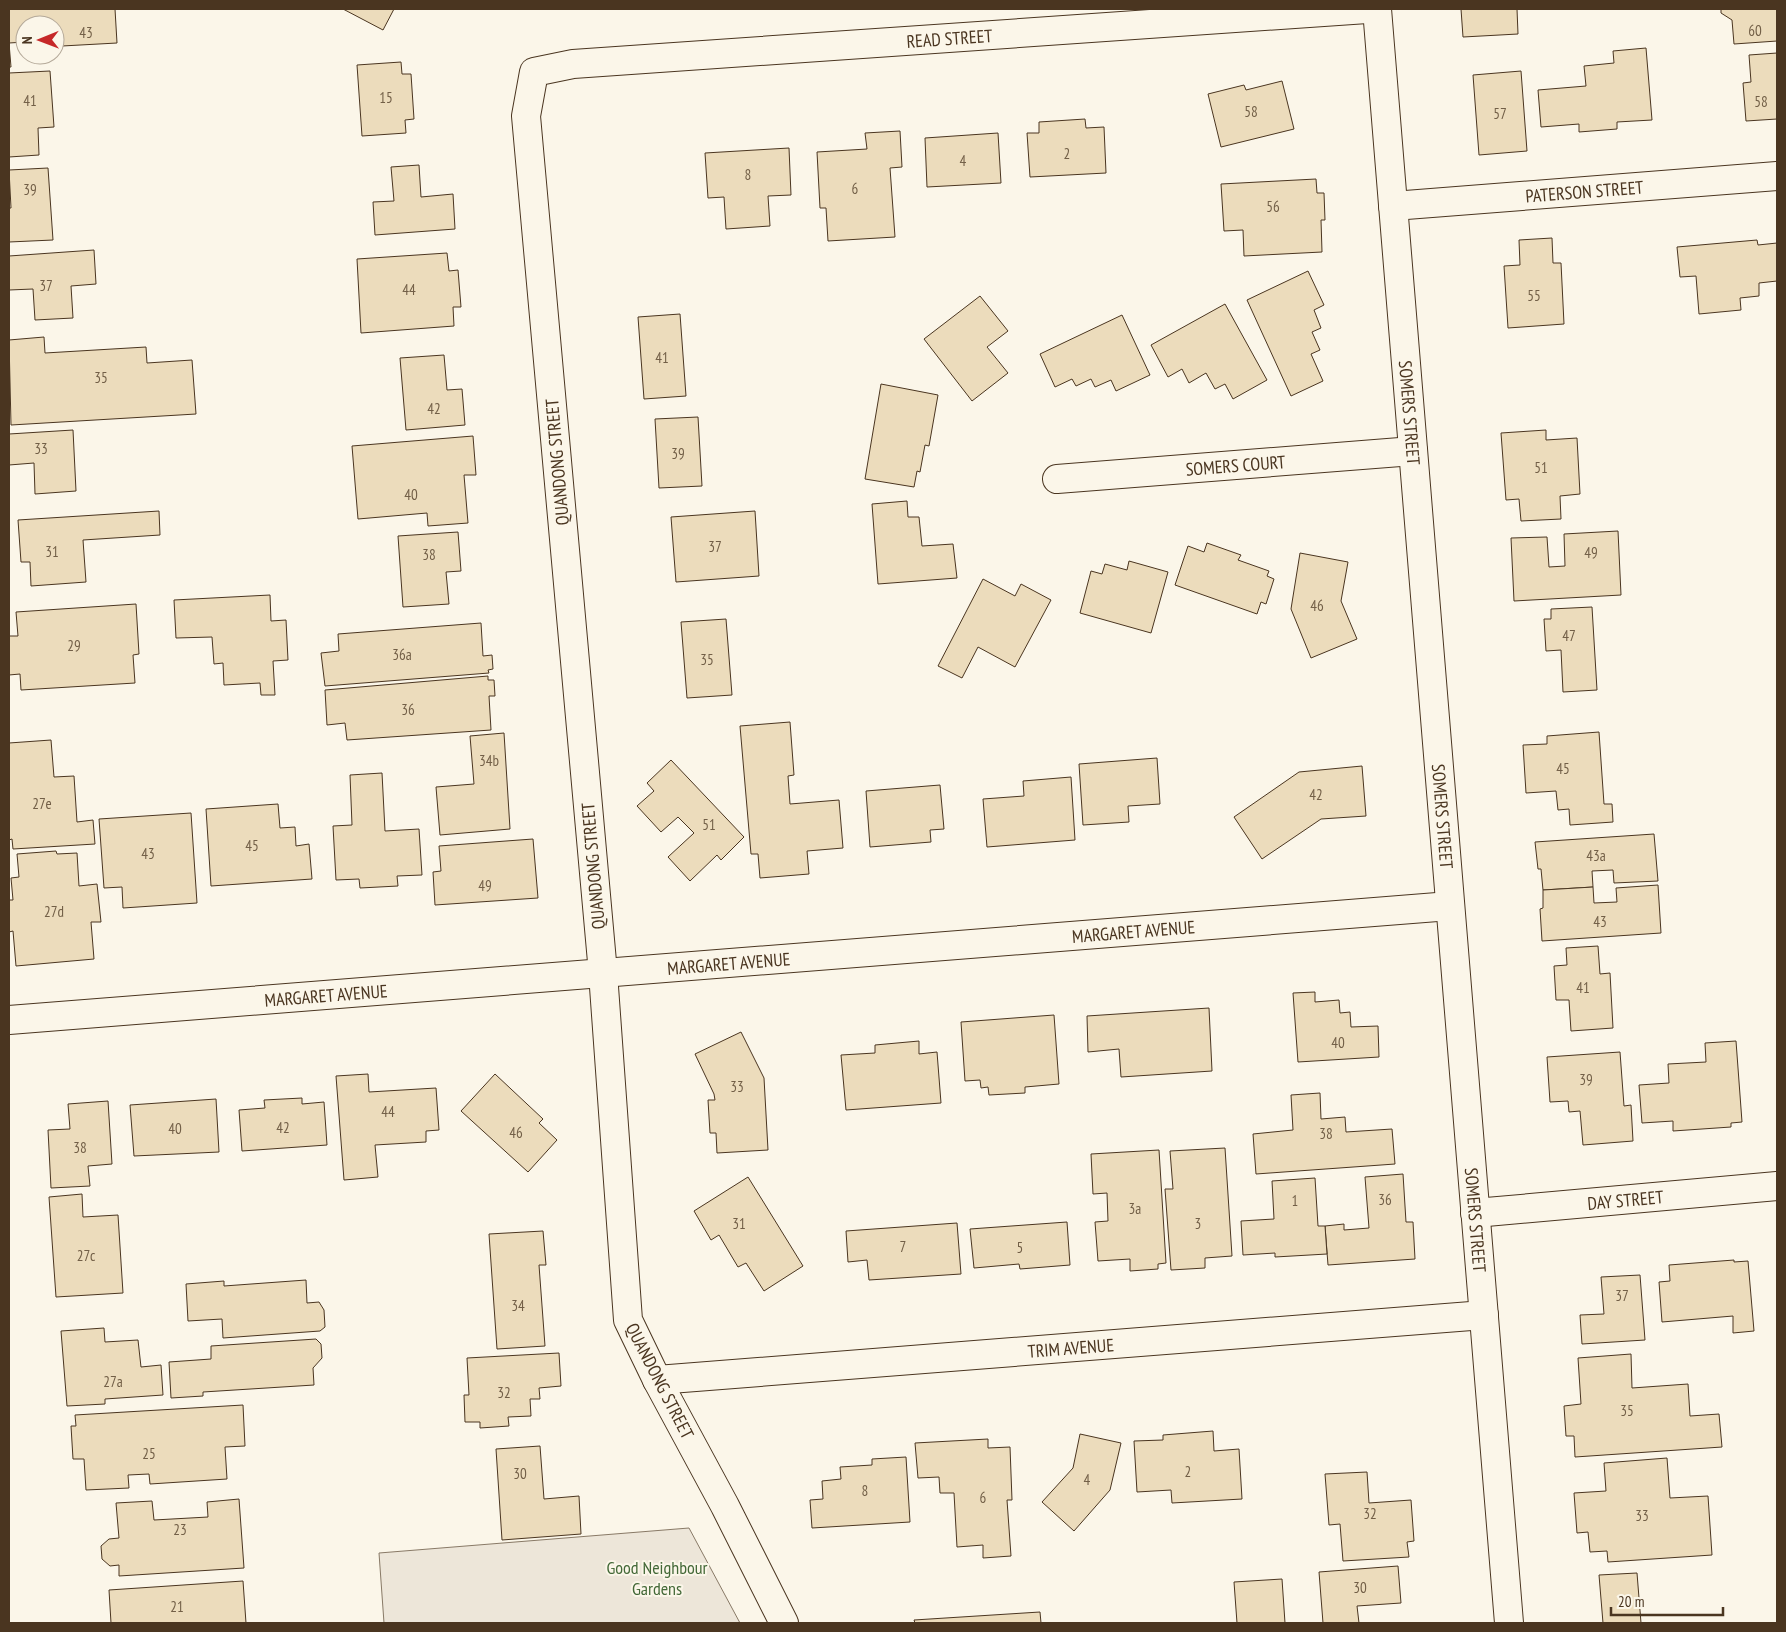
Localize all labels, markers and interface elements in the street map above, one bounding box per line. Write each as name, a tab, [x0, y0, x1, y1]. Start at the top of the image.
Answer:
north arrow	[15, 15, 65, 65]
house number: 60	[1748, 21, 1762, 40]
house number: 43	[79, 23, 93, 42]
street label: READ STREET	[906, 23, 993, 52]
text: N	[18, 36, 36, 44]
house number: 15	[379, 88, 393, 107]
house number: 41	[23, 91, 37, 110]
house number: 58	[1754, 92, 1768, 111]
house number: 58	[1244, 102, 1258, 121]
house number: 57	[1493, 104, 1507, 123]
house number: 2	[1064, 144, 1070, 163]
house number: 4	[960, 151, 967, 170]
house number: 8	[745, 165, 751, 184]
street label: PATERSON STREET	[1525, 175, 1644, 207]
house number: 6	[852, 179, 859, 198]
house number: 39	[23, 180, 37, 199]
house number: 56	[1266, 197, 1280, 216]
house number: 37	[39, 276, 53, 295]
house number: 44	[402, 280, 416, 299]
house number: 55	[1527, 286, 1541, 305]
house number: 41	[655, 348, 669, 367]
street label: SOMERS STREET	[1394, 359, 1426, 466]
house number: 35	[94, 368, 108, 387]
street label: QUANDONG STREET	[540, 398, 574, 526]
house number: 42	[427, 399, 441, 418]
house number: 33	[34, 439, 48, 458]
house number: 39	[671, 444, 685, 463]
street label: SOMERS COURT	[1185, 450, 1286, 480]
house number: 51	[1534, 458, 1548, 477]
house number: 40	[404, 485, 418, 504]
house number: 37	[708, 537, 722, 556]
house number: 31	[45, 542, 59, 561]
house number: 49	[1584, 543, 1598, 562]
house number: 38	[422, 545, 436, 564]
house number: 46	[1310, 596, 1324, 615]
house number: 47	[1562, 626, 1576, 645]
house number: 29	[67, 636, 81, 655]
house number: 36a	[392, 645, 412, 664]
house number: 35	[700, 650, 714, 669]
house number: 36	[401, 700, 415, 719]
house number: 34b	[479, 751, 499, 770]
house number: 45	[1556, 759, 1570, 778]
street label: SOMERS STREET	[1427, 763, 1459, 870]
house number: 42	[1309, 785, 1323, 804]
house number: 27e	[32, 794, 52, 813]
street label: QUANDONG STREET	[576, 802, 610, 930]
house number: 51	[702, 815, 716, 834]
house number: 45	[245, 836, 259, 855]
house number: 43	[141, 844, 155, 863]
house number: 43a	[1586, 846, 1606, 865]
house number: 49	[478, 876, 492, 895]
house number: 27d	[44, 902, 64, 921]
house number: 43	[1593, 912, 1607, 931]
street label: MARGARET AVENUE	[1071, 915, 1196, 947]
street label: MARGARET AVENUE	[666, 947, 791, 979]
house number: 41	[1576, 978, 1590, 997]
street label: MARGARET AVENUE	[264, 979, 388, 1011]
house number: 40	[1331, 1033, 1345, 1052]
house number: 39	[1579, 1070, 1593, 1089]
house number: 33	[730, 1077, 744, 1096]
house number: 44	[381, 1102, 395, 1121]
house number: 42	[276, 1118, 290, 1137]
house number: 40	[168, 1119, 182, 1138]
house number: 46	[509, 1123, 523, 1142]
house number: 38	[1319, 1124, 1333, 1143]
house number: 38	[73, 1138, 87, 1157]
street label: SOMERS STREET	[1460, 1167, 1492, 1273]
street label: DAY STREET	[1586, 1185, 1664, 1214]
house number: 36	[1378, 1190, 1392, 1209]
house number: 1	[1292, 1191, 1298, 1210]
house number: 3a	[1129, 1199, 1141, 1218]
house number: 31	[732, 1214, 746, 1233]
house number: 3	[1195, 1214, 1201, 1233]
house number: 7	[900, 1237, 906, 1256]
house number: 5	[1017, 1238, 1023, 1257]
house number: 27c	[77, 1246, 96, 1265]
house number: 37	[1615, 1286, 1629, 1305]
house number: 34	[511, 1296, 525, 1315]
street label: QUANDONG STREET	[621, 1319, 699, 1443]
street label: TRIM AVENUE	[1027, 1333, 1115, 1362]
house number: 27a	[103, 1372, 123, 1391]
house number: 32	[497, 1383, 511, 1402]
house number: 35	[1620, 1401, 1634, 1420]
house number: 25	[142, 1444, 156, 1463]
house number: 2	[1185, 1462, 1191, 1481]
house number: 30	[513, 1464, 527, 1483]
house number: 4	[1084, 1470, 1091, 1489]
house number: 8	[862, 1481, 868, 1500]
house number: 6	[980, 1488, 987, 1507]
house number: 32	[1363, 1504, 1377, 1523]
house number: 33	[1635, 1506, 1649, 1525]
house number: 23	[173, 1520, 187, 1539]
park label: Good Neighbour Gardens	[606, 1556, 708, 1600]
house number: 30	[1353, 1578, 1367, 1597]
scale bar	[1611, 1584, 1724, 1616]
text: 20 m	[1618, 1592, 1644, 1611]
house number: 21	[170, 1597, 184, 1616]

